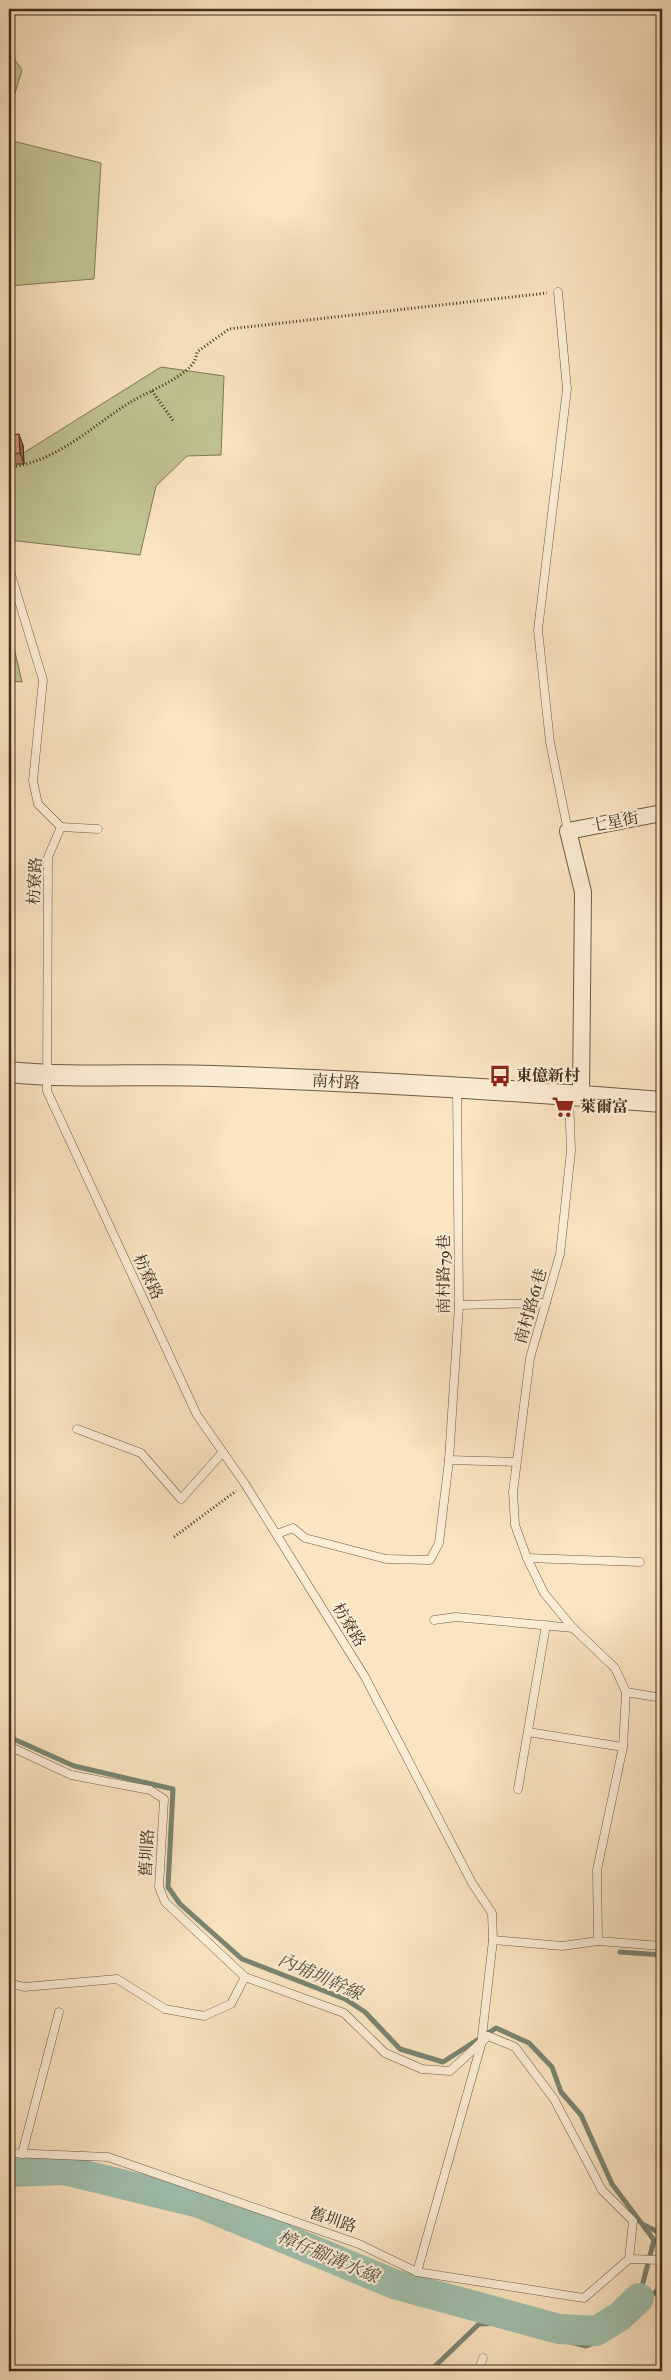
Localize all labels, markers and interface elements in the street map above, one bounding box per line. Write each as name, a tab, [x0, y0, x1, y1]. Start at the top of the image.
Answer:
street label: 七星街	[590, 808, 640, 836]
street label: 枋寮路	[24, 857, 46, 905]
bus stop icon: 東億新村	[487, 1063, 513, 1089]
place label: 東億新村	[516, 1066, 580, 1086]
street label: 南村路	[312, 1071, 360, 1093]
supermarket icon: 萊爾富	[550, 1094, 576, 1120]
place label: 萊爾富	[580, 1097, 628, 1117]
street label: 南村路79巷	[434, 1234, 454, 1314]
street label: 枋寮路	[129, 1251, 167, 1303]
street label: 南村路61巷	[511, 1266, 551, 1346]
street label: 枋寮路	[328, 1599, 370, 1651]
street label: 舊圳路	[136, 1829, 158, 1877]
water label: 內埔圳幹線	[274, 1948, 368, 2007]
street label: 舊圳路	[307, 2203, 359, 2237]
water label: 樟仔腳溝水線	[274, 2225, 384, 2289]

